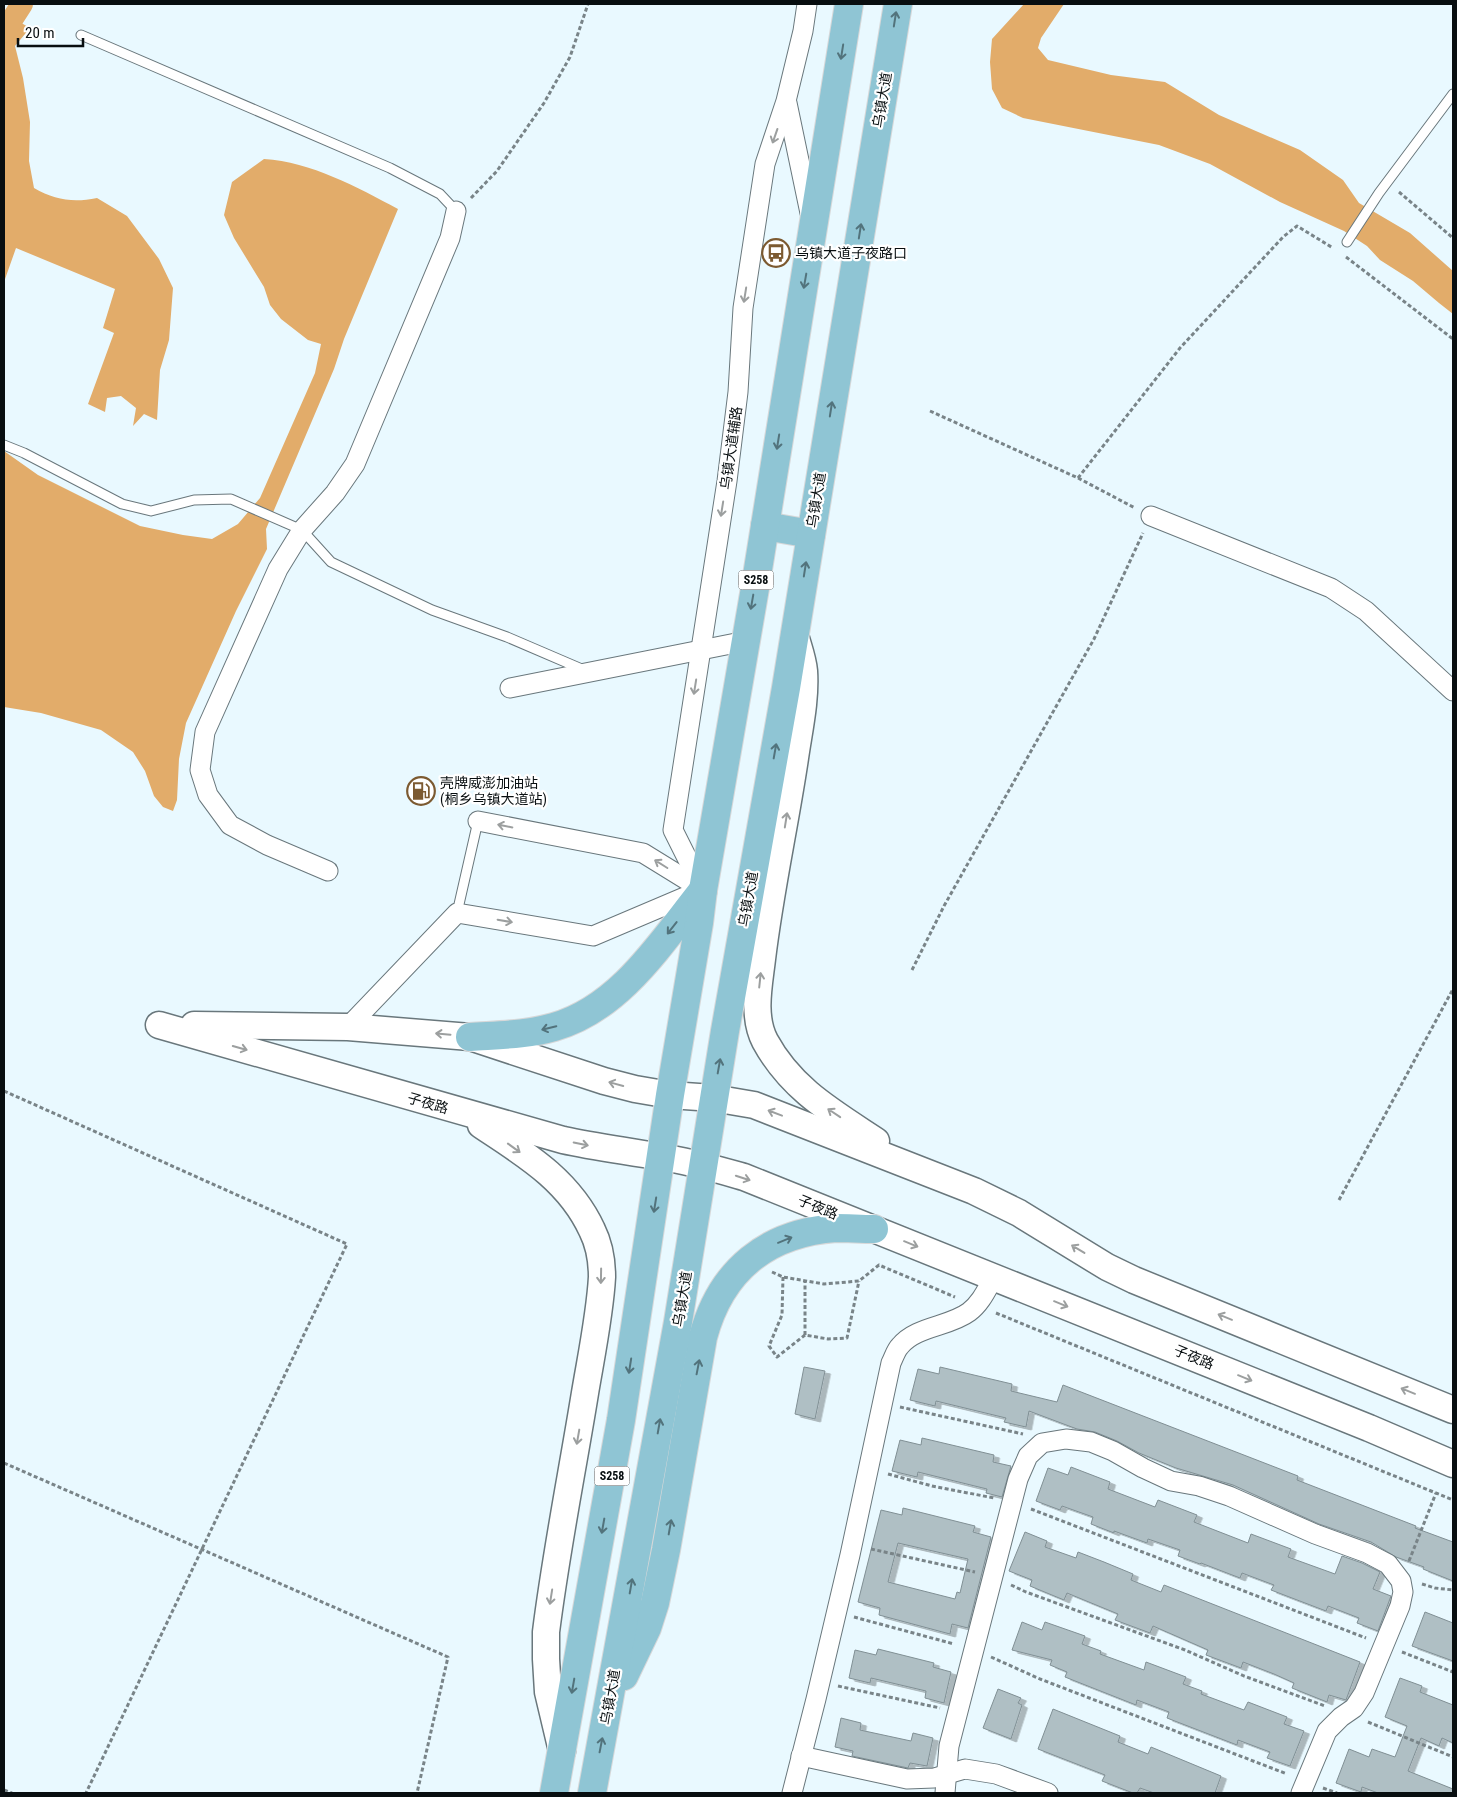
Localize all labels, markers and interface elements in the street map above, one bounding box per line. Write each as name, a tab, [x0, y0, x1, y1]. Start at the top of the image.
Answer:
one-way arrow	[890, 11, 900, 27]
scale bar	[18, 15, 82, 47]
text: 20 m	[25, 24, 55, 42]
one-way arrow	[836, 44, 846, 60]
street label: 乌镇大道	[870, 71, 894, 129]
one-way arrow	[769, 128, 779, 144]
one-way arrow	[855, 224, 865, 240]
bus stop icon: 乌镇大道子夜路口	[761, 238, 791, 268]
place label: 乌镇大道子夜路口	[795, 245, 907, 261]
one-way arrow	[799, 273, 809, 289]
one-way arrow	[740, 287, 750, 303]
one-way arrow	[826, 401, 836, 417]
street label: 乌镇大道辅路	[717, 405, 745, 491]
one-way arrow	[773, 433, 783, 449]
street label: 乌镇大道	[804, 471, 828, 529]
one-way arrow	[717, 500, 727, 516]
one-way arrow	[801, 562, 811, 578]
road number: S258	[738, 570, 774, 590]
one-way arrow	[747, 594, 757, 610]
one-way arrow	[690, 678, 700, 694]
one-way arrow	[770, 743, 780, 759]
place label: 壳牌威澎加油站 (桐乡乌镇大道站)	[440, 775, 547, 808]
fuel station icon: 壳牌威澎加油站 (桐乡乌镇大道站)	[406, 776, 436, 806]
one-way arrow	[781, 812, 791, 828]
one-way arrow	[497, 821, 513, 830]
one-way arrow	[655, 859, 669, 869]
street label: 乌镇大道	[735, 870, 761, 928]
one-way arrow	[497, 917, 513, 927]
one-way arrow	[667, 921, 678, 934]
one-way arrow	[755, 972, 765, 988]
one-way arrow	[541, 1024, 557, 1033]
one-way arrow	[435, 1030, 451, 1039]
one-way arrow	[231, 1044, 247, 1053]
one-way arrow	[714, 1058, 724, 1074]
one-way arrow	[608, 1079, 624, 1088]
street label: 子夜路	[406, 1090, 450, 1116]
one-way arrow	[767, 1108, 783, 1117]
one-way arrow	[827, 1108, 841, 1118]
one-way arrow	[573, 1140, 589, 1149]
one-way arrow	[507, 1143, 521, 1153]
one-way arrow	[735, 1173, 751, 1183]
street label: 子夜路	[796, 1192, 840, 1222]
one-way arrow	[649, 1197, 659, 1213]
one-way arrow	[777, 1235, 792, 1244]
one-way arrow	[903, 1240, 918, 1249]
one-way arrow	[1071, 1243, 1085, 1253]
one-way arrow	[596, 1268, 606, 1284]
street label: 乌镇大道	[670, 1270, 694, 1328]
one-way arrow	[1053, 1300, 1068, 1309]
one-way arrow	[1218, 1311, 1233, 1321]
street label: 子夜路	[1172, 1342, 1216, 1372]
one-way arrow	[624, 1357, 634, 1373]
one-way arrow	[693, 1359, 703, 1375]
one-way arrow	[1237, 1373, 1252, 1383]
one-way arrow	[1401, 1386, 1416, 1395]
one-way arrow	[655, 1418, 665, 1434]
one-way arrow	[572, 1428, 582, 1444]
road number: S258	[594, 1466, 630, 1485]
one-way arrow	[598, 1517, 608, 1533]
one-way arrow	[665, 1519, 675, 1535]
one-way arrow	[626, 1578, 636, 1594]
one-way arrow	[545, 1589, 555, 1605]
street label: 乌镇大道	[597, 1668, 623, 1726]
one-way arrow	[568, 1677, 578, 1693]
one-way arrow	[597, 1738, 607, 1754]

